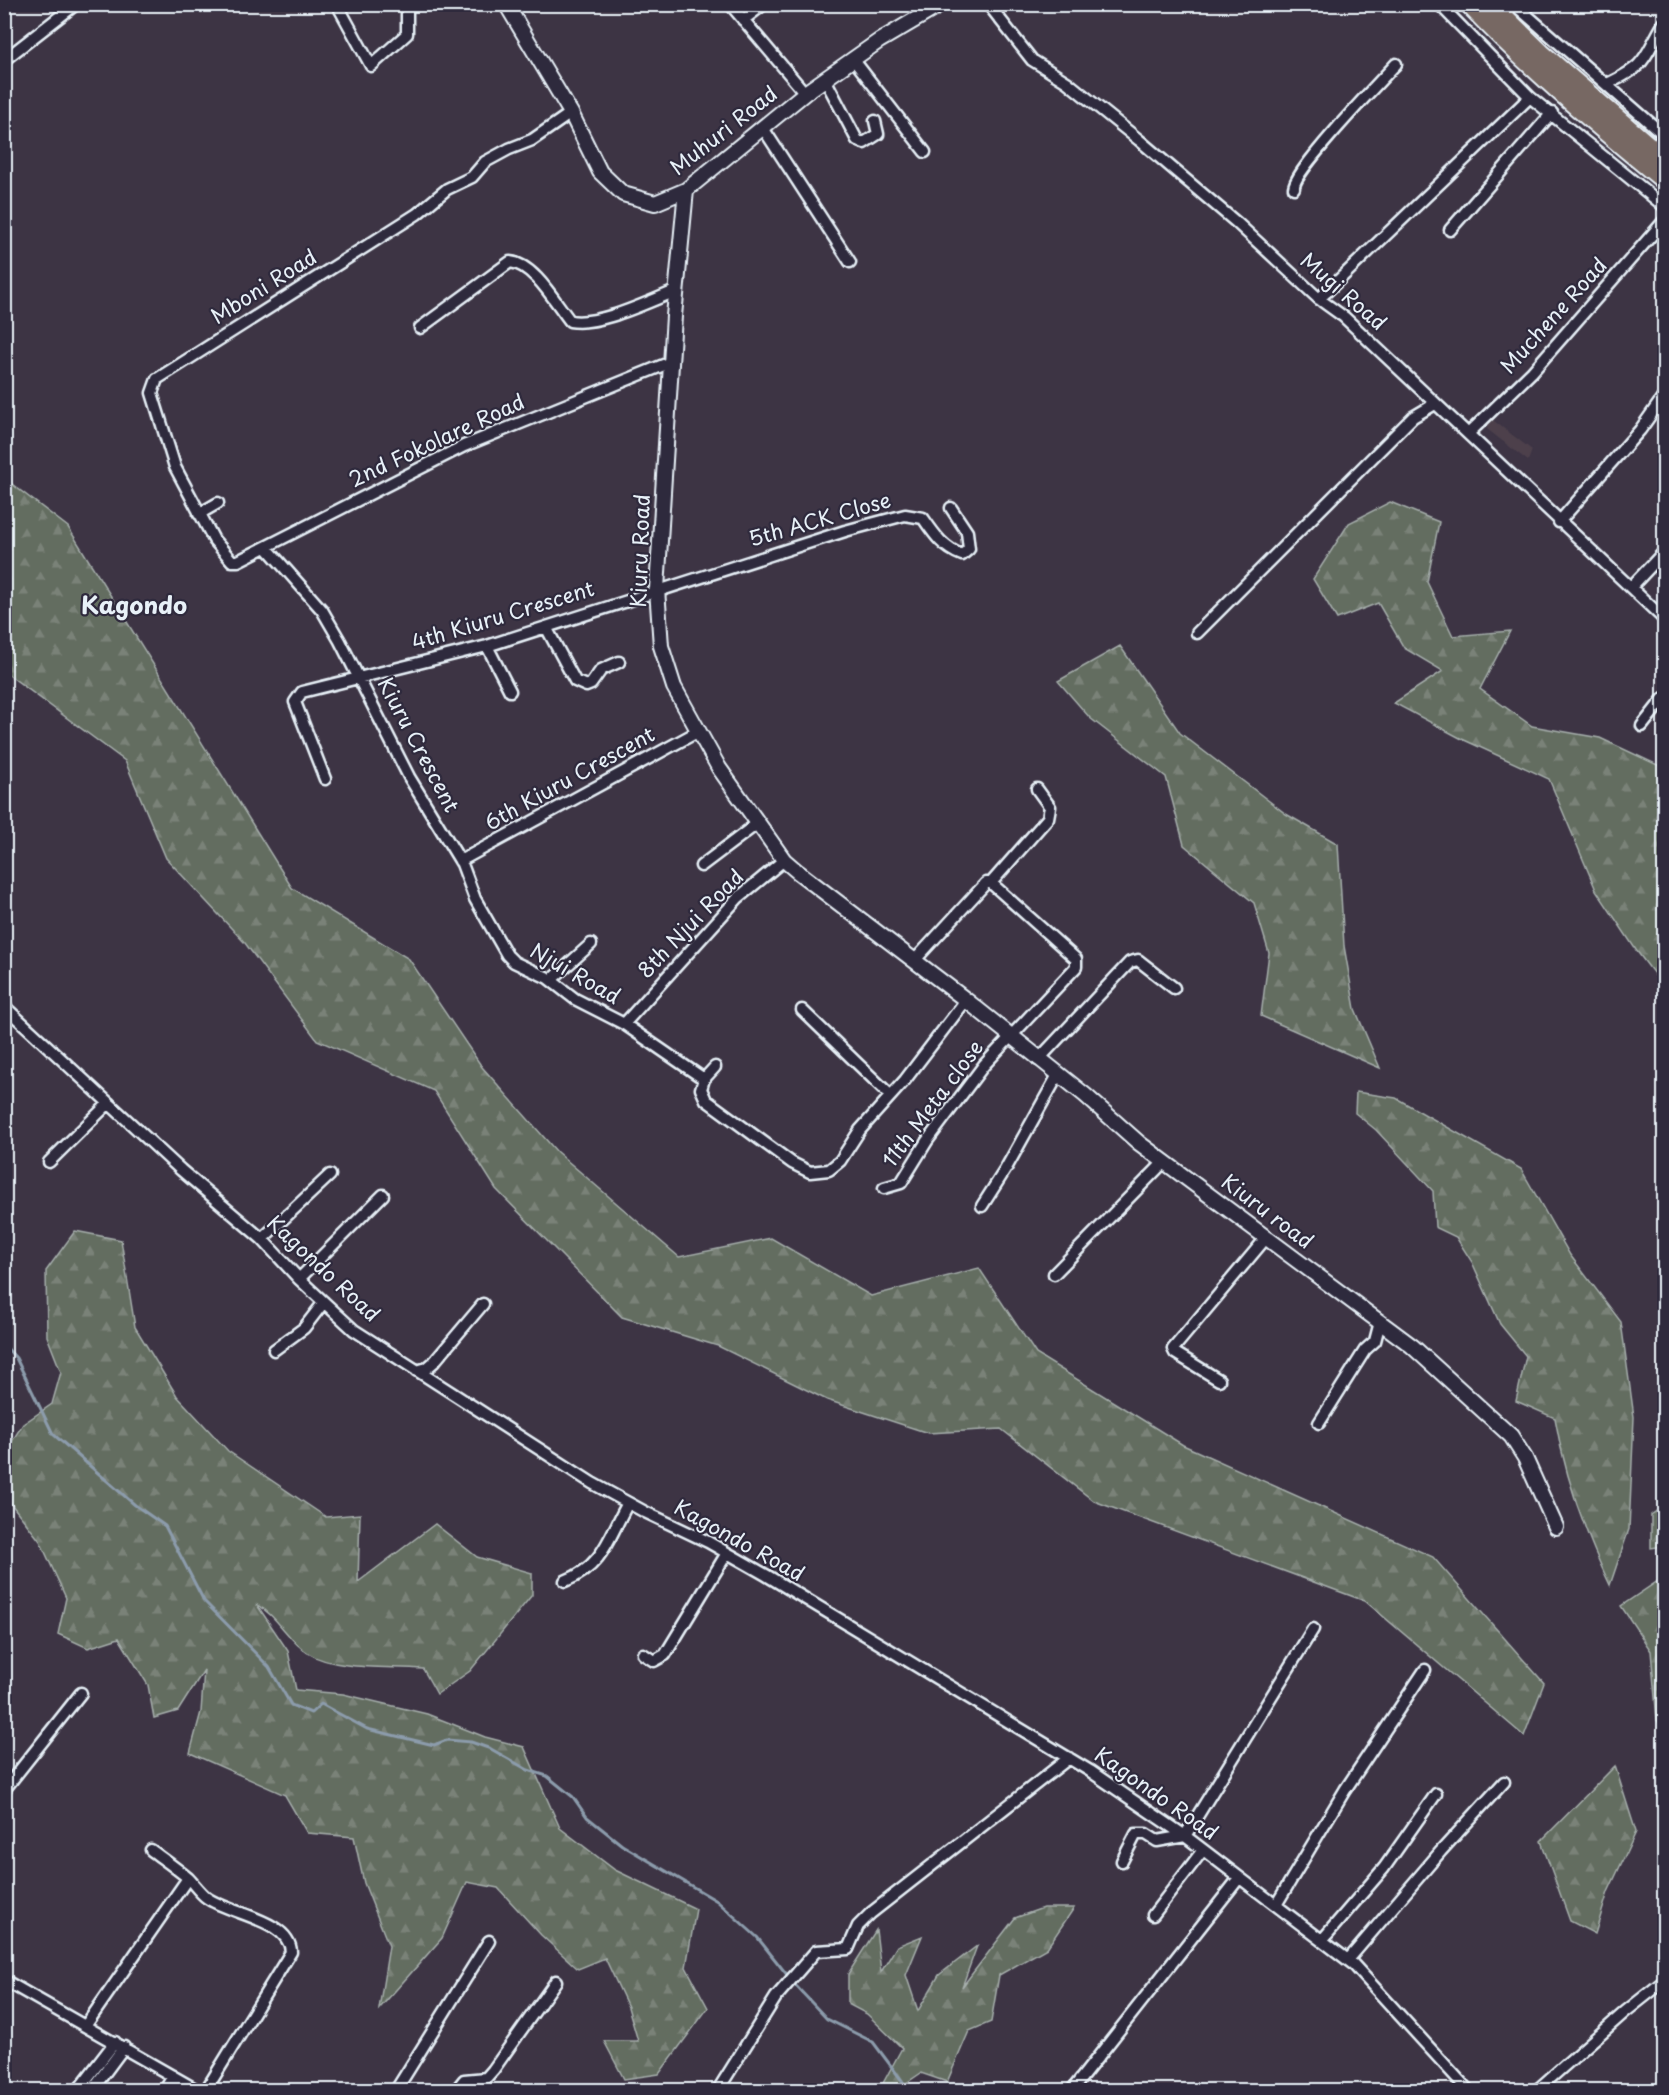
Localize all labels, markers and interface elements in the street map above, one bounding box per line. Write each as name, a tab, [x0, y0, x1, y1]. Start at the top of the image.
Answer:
street label: Muhuri Road	[662, 77, 784, 182]
street label: Mboni Road	[204, 240, 322, 331]
street label: Mugi Road	[1294, 244, 1395, 337]
street label: Muchene Road	[1491, 249, 1614, 380]
street label: 2nd Fokolare Road	[343, 384, 529, 494]
street label: 5th ACK Close	[745, 483, 894, 554]
street label: Kiuru Road	[621, 493, 657, 608]
street label: 4th Kiuru Crescent	[407, 571, 598, 657]
district label: Kagondo	[81, 586, 187, 622]
street label: Kiuru Crescent	[371, 671, 469, 817]
street label: 6th Kiuru Crescent	[478, 717, 660, 837]
street label: 8th Njui Road	[629, 861, 750, 985]
street label: Njui Road	[525, 934, 627, 1011]
street label: 11th Meta close	[873, 1032, 990, 1173]
street label: Kiuru road	[1215, 1165, 1321, 1256]
street label: Kagondo Road	[261, 1206, 388, 1329]
street label: Kagondo Road	[669, 1490, 811, 1588]
street label: Kagondo Road	[1089, 1738, 1226, 1847]

